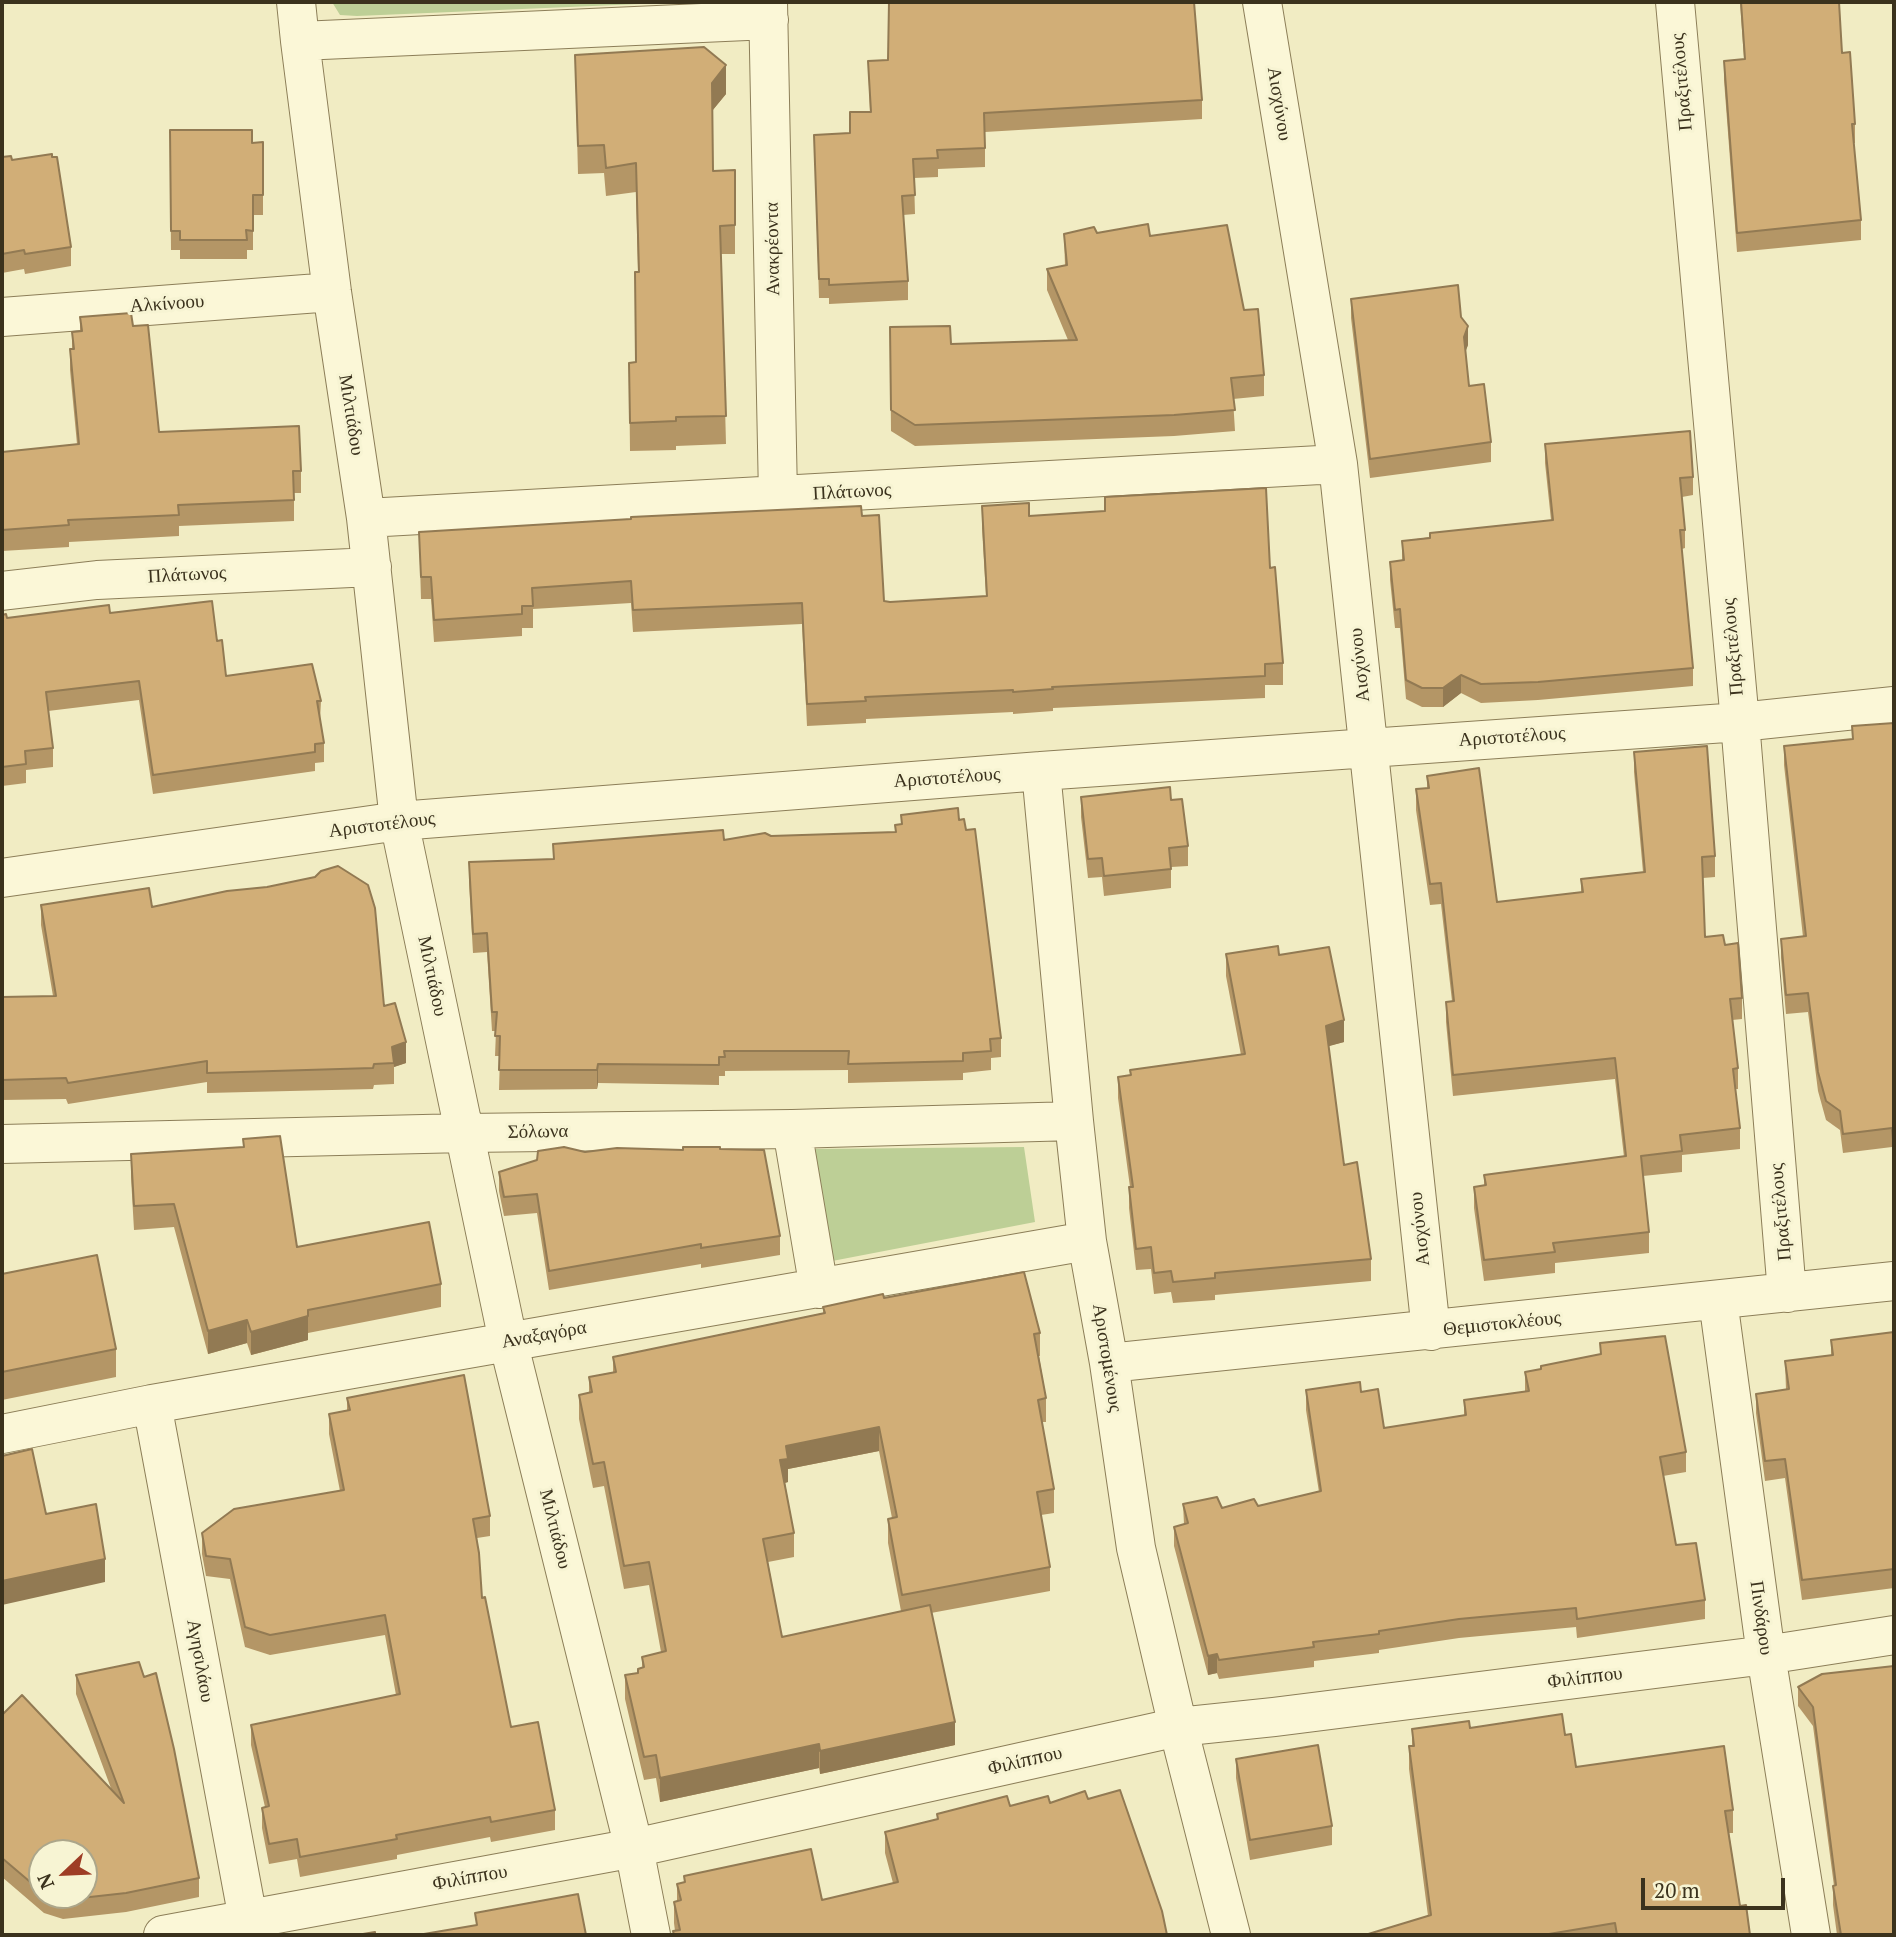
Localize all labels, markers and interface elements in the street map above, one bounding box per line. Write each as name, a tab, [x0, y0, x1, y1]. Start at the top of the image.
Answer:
street label: Πραξιτέλους	[1666, 32, 1698, 132]
street label: Αισχύνου	[1262, 65, 1296, 143]
street label: Ανακρέοντα	[761, 202, 785, 296]
street label: Αλκίνοου	[129, 290, 205, 318]
street label: Μιλτιάδου	[333, 373, 369, 457]
street label: Πλάτωνος	[812, 479, 892, 505]
street label: Πλάτωνος	[147, 562, 227, 588]
street label: Πραξιτέλους	[1717, 597, 1749, 697]
street label: Αισχύνου	[1345, 627, 1375, 703]
street label: Αριστοτέλους	[1458, 722, 1566, 752]
street label: Αριστοτέλους	[893, 763, 1001, 793]
street label: Αριστοτέλους	[328, 807, 436, 843]
street label: Μιλτιάδου	[412, 934, 452, 1018]
street label: Σόλωνα	[507, 1120, 569, 1144]
street label: Πραξιτέλους	[1765, 1162, 1797, 1262]
street label: Αισχύνου	[1405, 1191, 1435, 1267]
street label: Αριστομένους	[1087, 1302, 1127, 1414]
street label: Θεμιστοκλέους	[1442, 1306, 1562, 1342]
street label: Αναξαγόρα	[500, 1316, 588, 1354]
street label: Μιλτιάδου	[534, 1487, 576, 1571]
street label: Πινδάρου	[1745, 1579, 1777, 1657]
street label: Αγησιλάου	[181, 1618, 219, 1704]
street label: Φιλίππου	[1546, 1662, 1624, 1694]
street label: Φιλίππου	[986, 1741, 1064, 1781]
north arrow	[28, 1839, 98, 1909]
street label: Φιλίππου	[431, 1860, 509, 1896]
scale bar	[1644, 1864, 1787, 1908]
text: N	[31, 1870, 59, 1893]
text: 20 m	[1654, 1876, 1700, 1904]

